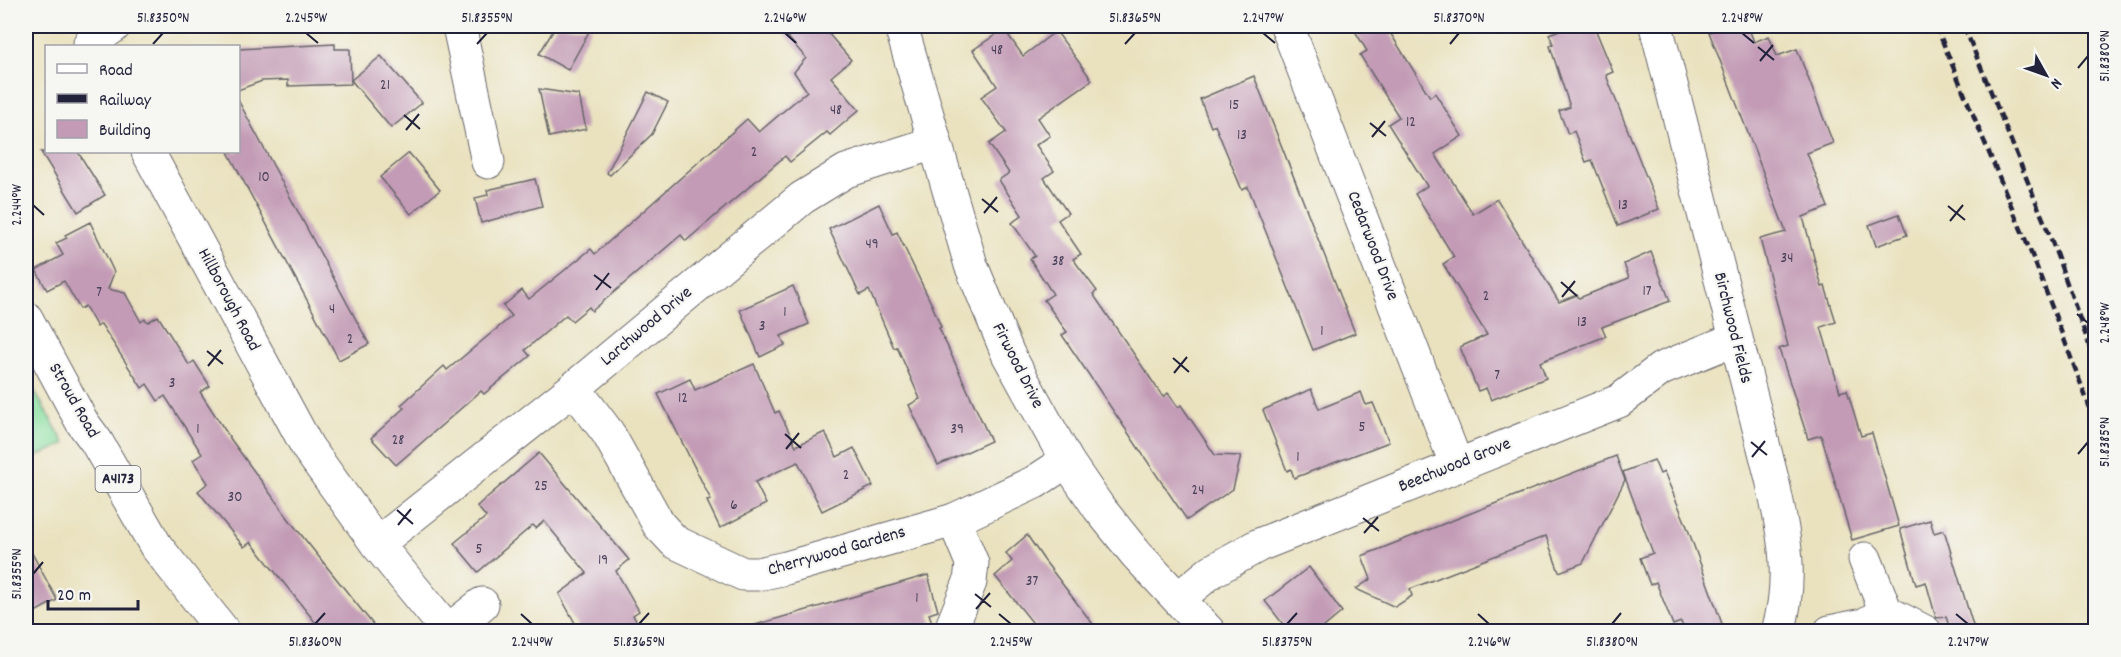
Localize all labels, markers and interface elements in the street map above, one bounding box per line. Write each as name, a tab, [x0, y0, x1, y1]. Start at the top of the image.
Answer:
text: 51.8350°N	[137, 8, 189, 30]
text: 2.245°W	[285, 8, 327, 30]
text: 51.8355°N	[461, 8, 513, 30]
text: 2.246°W	[764, 8, 807, 30]
text: 51.8365°N	[1109, 8, 1161, 30]
text: 2.247°W	[1243, 8, 1284, 30]
text: 51.8370°N	[1433, 8, 1485, 30]
text: 2.248°W	[1721, 8, 1763, 30]
text: 51.8380°N	[2095, 30, 2117, 82]
house number: 48	[991, 40, 1003, 62]
legend	[45, 45, 240, 153]
north arrow	[2016, 45, 2076, 105]
text: Road	[99, 59, 133, 84]
text: N	[2044, 73, 2067, 94]
house number: 21	[380, 75, 390, 97]
text: Railway	[99, 89, 152, 114]
house number: 15	[1229, 95, 1239, 117]
house number: 48	[830, 100, 842, 122]
house number: 12	[1406, 112, 1416, 134]
text: Building	[99, 119, 151, 144]
house number: 13	[1237, 125, 1247, 147]
house number: 2	[751, 142, 757, 164]
house number: 10	[258, 167, 270, 189]
text: 2.244°W	[7, 184, 29, 226]
street label: Cedarwood Drive	[1340, 188, 1404, 304]
house number: 13	[1618, 195, 1628, 217]
house number: 49	[865, 234, 879, 256]
street label: Hillborough Road	[190, 244, 266, 356]
house number: 34	[1781, 248, 1793, 270]
house number: 38	[1052, 251, 1064, 273]
street label: Birchwood Fields	[1706, 270, 1758, 386]
street label: Larchwood Drive	[596, 281, 698, 373]
house number: 17	[1642, 281, 1652, 303]
house number: 7	[96, 282, 102, 304]
house number: 2	[1483, 286, 1489, 308]
house number: 4	[329, 299, 335, 321]
house number: 1	[783, 302, 787, 324]
text: 2.248°W	[2095, 302, 2117, 344]
house number: 13	[1577, 312, 1587, 334]
house number: 3	[759, 316, 765, 338]
street label: Firwood Drive	[985, 319, 1049, 413]
house number: 1	[1320, 321, 1324, 343]
house number: 2	[347, 329, 353, 351]
street label: Stroud Road	[41, 359, 105, 443]
house number: 7	[1494, 365, 1500, 387]
house number: 3	[169, 373, 175, 395]
house number: 12	[678, 388, 688, 410]
house number: 5	[1359, 417, 1366, 439]
text: 51.8385°N	[2095, 417, 2117, 467]
house number: 1	[196, 419, 200, 441]
house number: 39	[950, 419, 964, 441]
house number: 28	[392, 430, 404, 452]
street label: Beechwood Grove	[1395, 432, 1515, 500]
house number: 1	[1296, 447, 1300, 469]
house number: 2	[843, 465, 849, 487]
road number: A4173	[96, 466, 140, 492]
house number: 25	[534, 476, 548, 498]
house number: 24	[1192, 480, 1204, 502]
house number: 30	[228, 487, 242, 509]
house number: 6	[730, 495, 738, 517]
street label: Cherrywood Gardens	[765, 520, 909, 584]
house number: 5	[476, 539, 483, 561]
text: 51.8355°N	[7, 548, 29, 600]
house number: 19	[598, 550, 608, 572]
house number: 37	[1026, 571, 1038, 593]
scale bar	[48, 573, 138, 611]
text: 20 m	[57, 584, 91, 609]
house number: 1	[915, 588, 919, 610]
text: 51.8360°N	[288, 632, 342, 654]
text: 2.244°W	[511, 632, 553, 654]
text: 51.8365°N	[613, 632, 665, 654]
text: 2.245°W	[990, 632, 1032, 654]
text: 51.8375°N	[1262, 632, 1312, 654]
text: 2.246°W	[1468, 632, 1511, 654]
text: 51.8380°N	[1586, 632, 1638, 654]
text: 2.247°W	[1948, 632, 1989, 654]

